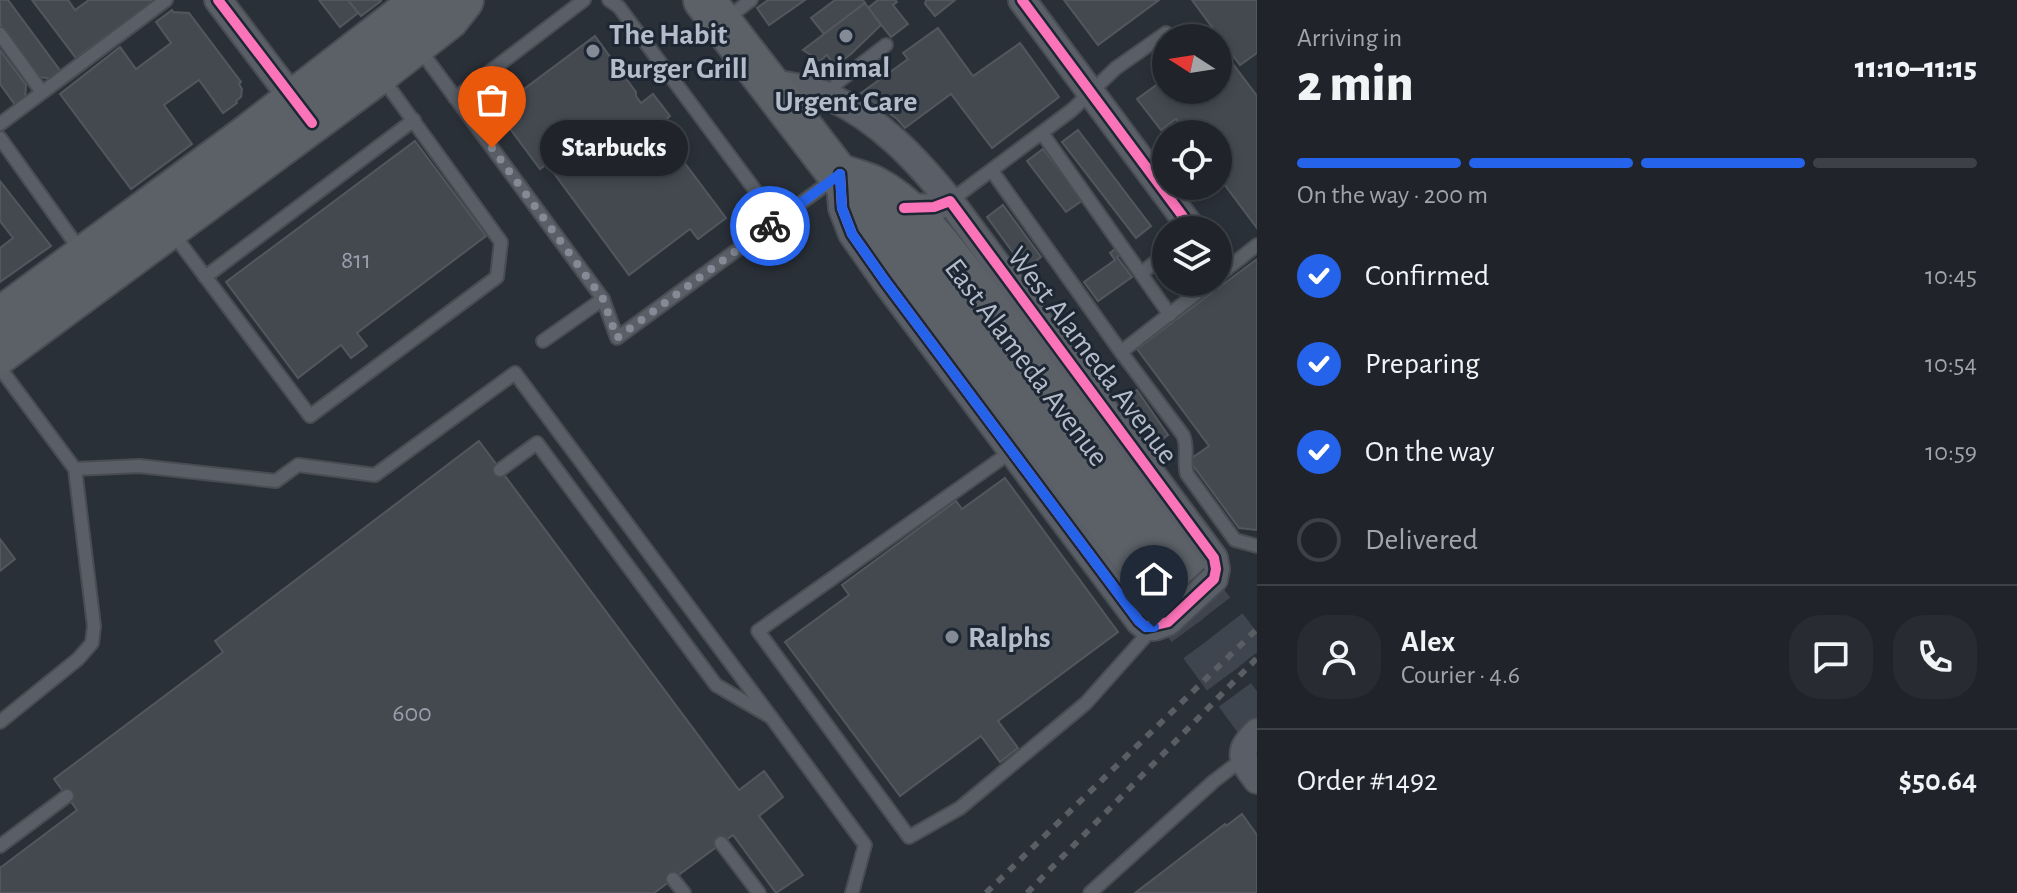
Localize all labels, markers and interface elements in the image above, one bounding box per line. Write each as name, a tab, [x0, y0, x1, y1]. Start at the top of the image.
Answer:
place label: The Habit Burger Grill	[609, 20, 748, 84]
north arrow	[1152, 24, 1232, 104]
map controls	[1152, 24, 1232, 296]
text: Arriving in	[1297, 25, 1402, 51]
marker: Animal Urgent Care	[837, 27, 855, 45]
marker: The Habit Burger Grill	[584, 42, 602, 60]
place label: Animal Urgent Care	[775, 53, 917, 117]
text: 11:10–11:15	[1855, 53, 1977, 83]
text: 2 min	[1297, 58, 1413, 110]
pin	[458, 66, 526, 148]
icon: bag	[470, 78, 514, 122]
callout: Starbucks	[540, 120, 688, 176]
button: locate	[1152, 120, 1232, 200]
text: Starbucks	[562, 135, 666, 161]
text: On the way · 200 m	[1297, 182, 1488, 208]
courier	[730, 186, 810, 266]
icon: bike	[748, 204, 792, 248]
button: layers	[1152, 216, 1232, 296]
street label: West Alameda Avenue	[1001, 242, 1183, 470]
house number: 811	[341, 247, 371, 273]
street label: East Alameda Avenue	[939, 253, 1114, 472]
icon: check	[1297, 254, 1341, 298]
text: Confirmed	[1365, 261, 1489, 291]
text: 10:45	[1925, 263, 1977, 289]
icon: check	[1297, 342, 1341, 386]
text: Preparing	[1365, 349, 1480, 379]
text: 10:54	[1925, 351, 1977, 377]
icon: check	[1297, 430, 1341, 474]
text: On the way	[1365, 437, 1494, 467]
text: 10:59	[1925, 439, 1977, 465]
text: Delivered	[1365, 525, 1478, 555]
pin	[1120, 545, 1188, 627]
icon: home	[1132, 557, 1176, 601]
button: person	[1297, 615, 1381, 699]
button: chat	[1789, 615, 1873, 699]
button: phone	[1893, 615, 1977, 699]
place label: Ralphs	[968, 623, 1051, 653]
text: Alex	[1401, 627, 1455, 657]
marker: Ralphs	[943, 628, 961, 646]
text: Courier · 4.6	[1401, 662, 1520, 688]
house number: 600	[392, 700, 432, 726]
text: Order #1492	[1297, 766, 1438, 796]
text: $50.64	[1898, 766, 1977, 796]

